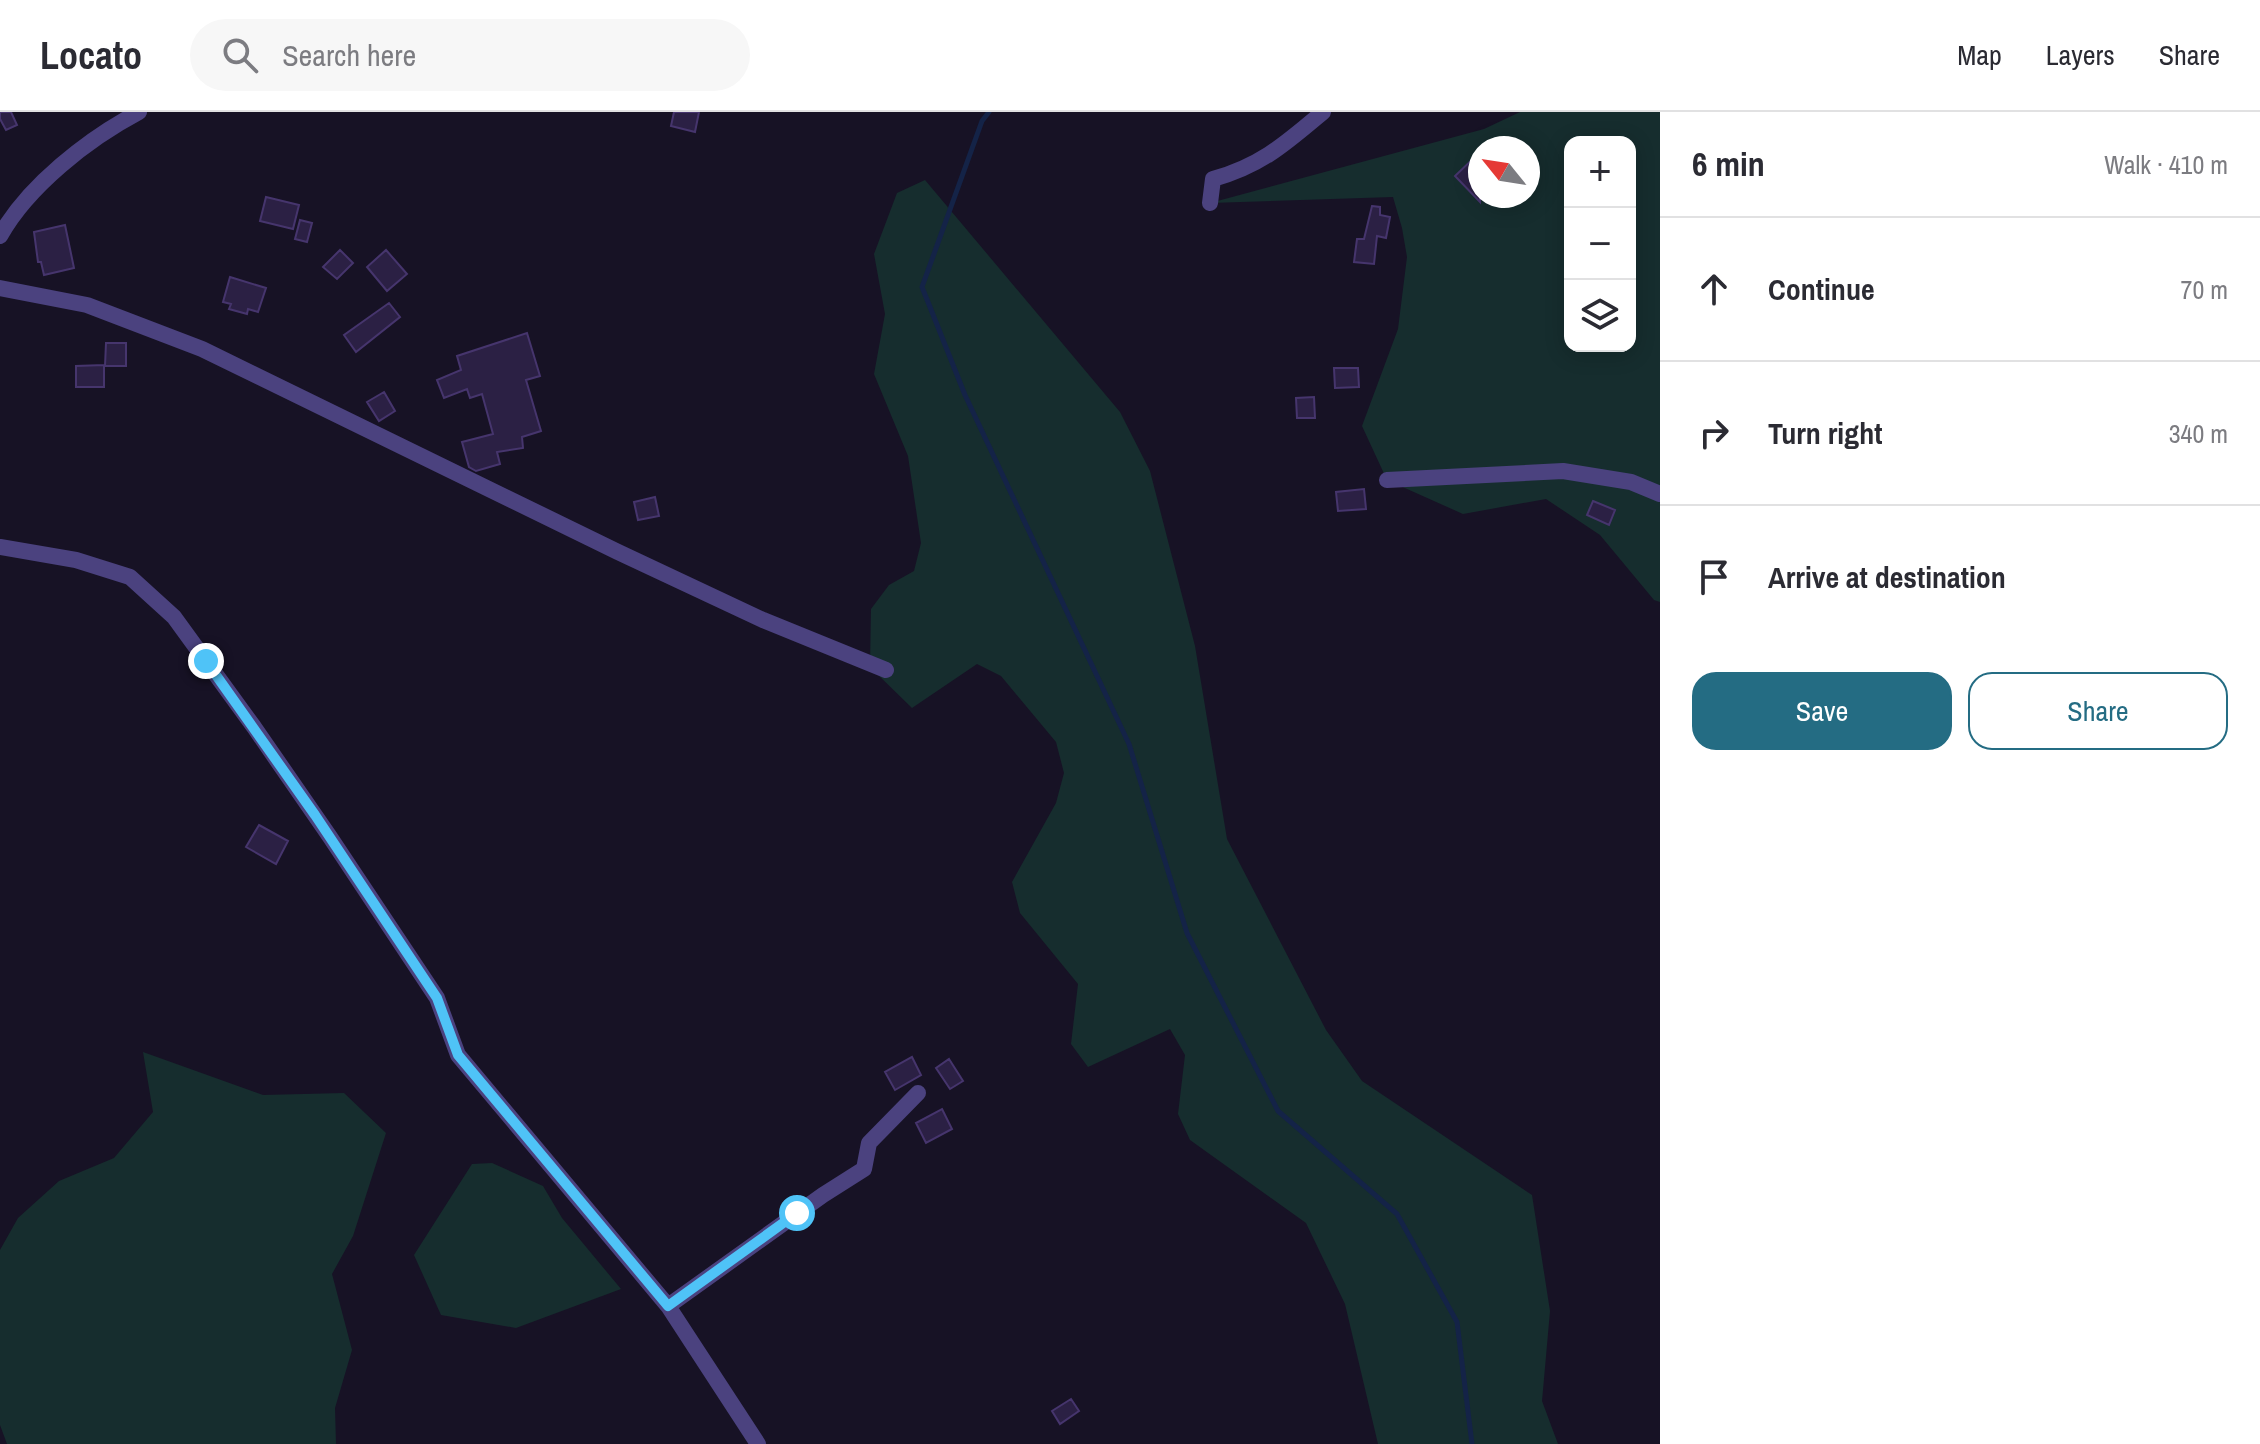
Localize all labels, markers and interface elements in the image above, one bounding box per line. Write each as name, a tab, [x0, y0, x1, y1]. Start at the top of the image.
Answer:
search box	[190, 19, 750, 91]
text: Locato	[40, 30, 142, 81]
icon: search	[218, 33, 262, 77]
text: Search here	[282, 35, 416, 75]
text: Map	[1957, 36, 2002, 74]
text: Layers	[2046, 36, 2115, 74]
text: Share	[2159, 36, 2220, 74]
north arrow	[1468, 136, 1540, 208]
map controls	[1564, 136, 1636, 352]
button: +	[1564, 136, 1636, 208]
text: 6 min	[1692, 141, 1765, 187]
text: Walk · 410 m	[2104, 147, 2228, 182]
button: −	[1564, 208, 1636, 280]
icon: ahead	[1692, 267, 1736, 311]
text: Continue	[1768, 269, 1875, 309]
text: 70 m	[2181, 272, 2228, 307]
button: layers	[1564, 280, 1636, 352]
icon: right	[1692, 411, 1736, 455]
text: Turn right	[1768, 413, 1882, 453]
text: 340 m	[2169, 416, 2228, 451]
icon: arrive	[1692, 555, 1736, 599]
text: Arrive at destination	[1768, 557, 2006, 597]
route end	[188, 643, 224, 679]
button: Save	[1692, 672, 1952, 750]
button: Share	[1968, 672, 2228, 750]
route start	[779, 1195, 815, 1231]

